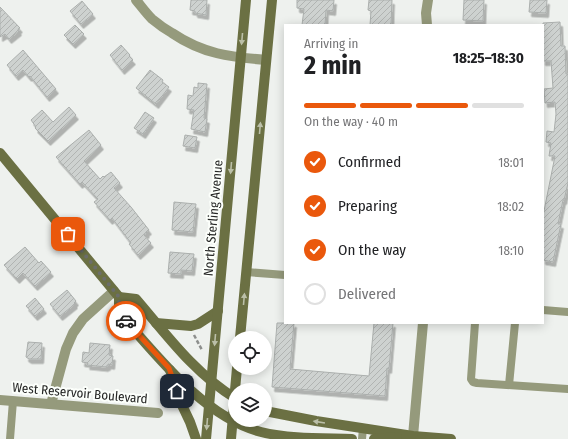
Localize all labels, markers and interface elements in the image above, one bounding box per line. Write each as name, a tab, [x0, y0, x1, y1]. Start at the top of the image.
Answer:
one-way arrow	[239, 33, 246, 45]
text: Arriving in	[304, 36, 358, 51]
text: 18:25–18:30	[453, 49, 524, 67]
text: 2 min	[304, 50, 362, 81]
text: On the way · 40 m	[304, 114, 398, 129]
one-way arrow	[257, 122, 263, 134]
icon: check	[304, 151, 326, 173]
text: Confirmed	[338, 153, 401, 171]
text: 18:01	[498, 155, 524, 170]
street label: North Sterling Avenue	[200, 159, 226, 277]
one-way arrow	[227, 162, 234, 174]
icon: check	[304, 195, 326, 217]
text: Preparing	[338, 197, 397, 215]
text: 18:02	[497, 199, 524, 214]
pin	[51, 217, 85, 251]
icon: bag	[57, 223, 79, 245]
icon: check	[304, 239, 326, 261]
text: On the way	[338, 241, 406, 259]
text: 18:10	[498, 243, 524, 258]
text: Delivered	[338, 285, 396, 303]
one-way arrow	[240, 293, 247, 305]
courier	[106, 301, 146, 341]
icon: car	[115, 310, 137, 332]
map controls	[228, 331, 272, 427]
button: locate	[228, 331, 272, 375]
one-way arrow	[212, 334, 219, 346]
pin	[160, 374, 194, 408]
street label: West Reservoir Boulevard	[12, 380, 148, 406]
icon: home	[166, 380, 188, 402]
button: layers	[228, 383, 272, 427]
one-way arrow	[204, 418, 210, 430]
one-way arrow	[313, 419, 325, 425]

